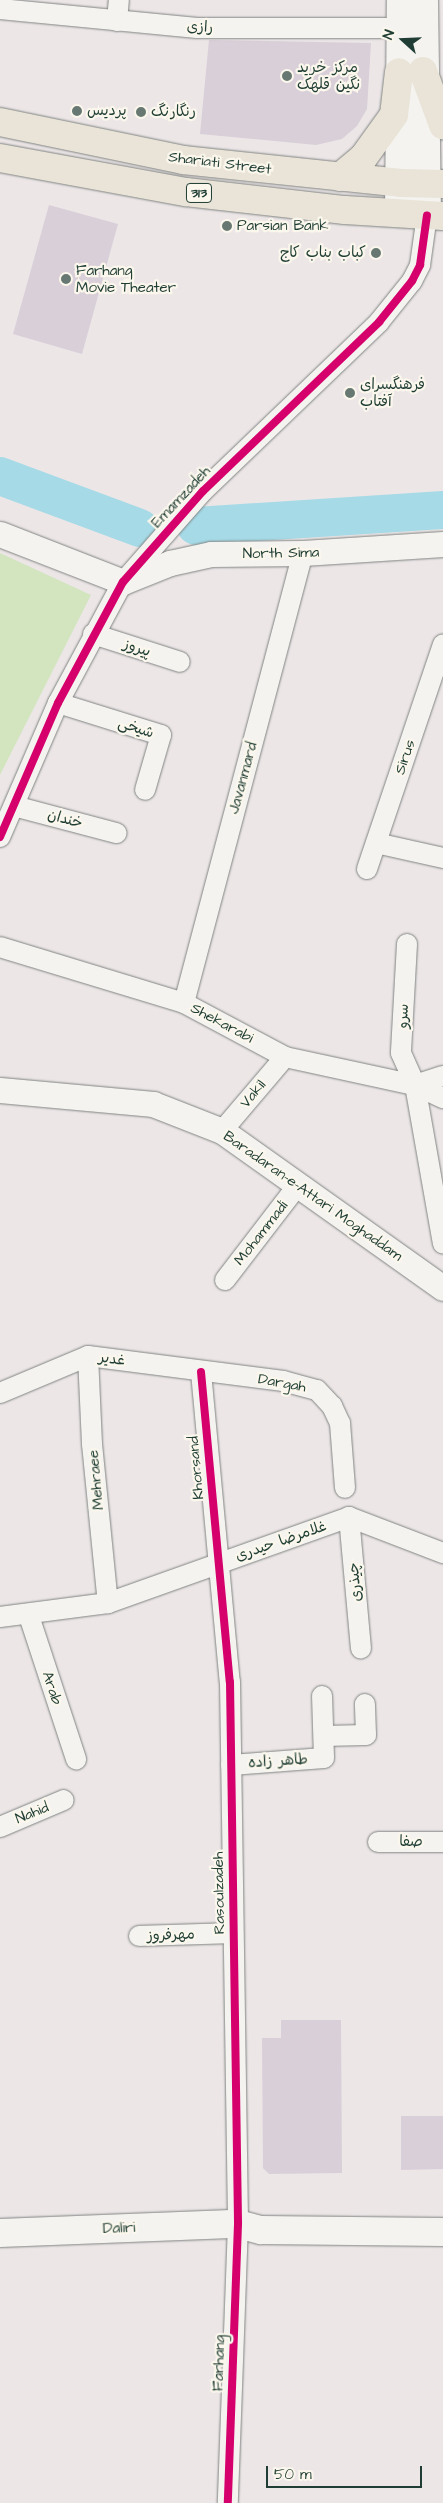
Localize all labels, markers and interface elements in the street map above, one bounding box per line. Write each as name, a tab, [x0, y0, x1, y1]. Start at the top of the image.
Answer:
north arrow	[378, 15, 428, 65]
street label: رازی	[186, 18, 214, 36]
text: N	[378, 27, 400, 42]
place label: مرکز خرید نگین قلهک	[297, 58, 360, 93]
marker: مرکز خرید نگین قلهک	[281, 70, 293, 82]
place label: پردیس	[87, 102, 127, 120]
place label: رنگارنگ	[151, 103, 196, 121]
marker: پردیس	[71, 105, 83, 117]
marker: رنگارنگ	[135, 106, 147, 118]
street label: Shariati Street	[168, 148, 272, 178]
road number: 313	[185, 182, 213, 204]
place label: Parsian Bank	[237, 217, 328, 235]
marker: Parsian Bank	[221, 220, 233, 232]
place label: کباب بناب کاج	[280, 244, 366, 262]
marker: کباب بناب کاج	[370, 247, 382, 259]
place label: Farhang Movie Theater	[76, 261, 176, 296]
marker: Farhang Movie Theater	[60, 273, 72, 285]
place label: فرهنگسرای آفتاب	[360, 375, 425, 410]
marker: فرهنگسرای آفتاب	[344, 387, 356, 399]
street label: Emamzadeh	[148, 462, 214, 532]
street label: North Sima	[242, 543, 320, 563]
street label: پیروز	[121, 635, 153, 661]
street label: شیخی	[116, 714, 156, 742]
street label: Sirus	[391, 737, 419, 777]
street label: Javanmard	[225, 740, 261, 816]
street label: خندان	[45, 806, 85, 832]
street label: Shekarabi	[187, 999, 257, 1047]
street label: سرو	[393, 1003, 413, 1029]
street label: Vakil	[236, 1076, 270, 1112]
street label: Baradaran-e-Attari Moghaddam	[220, 1127, 406, 1265]
street label: Mohammadi	[230, 1197, 292, 1269]
street label: غدیر	[98, 1348, 126, 1370]
street label: Dargah	[257, 1370, 307, 1396]
street label: Khorsand	[184, 1436, 208, 1500]
street label: Mehraee	[84, 1449, 108, 1511]
street label: غلامرضا حیدری	[233, 1517, 329, 1565]
street label: چیذری	[344, 1562, 366, 1602]
street label: Arab	[38, 1669, 66, 1707]
street label: طاهر زاده	[248, 1750, 308, 1772]
street label: Nahid	[13, 1798, 51, 1828]
street label: صفا	[399, 1833, 423, 1851]
street label: Rasoulzadeh	[209, 1852, 229, 1934]
street label: مهرفروز	[147, 1925, 195, 1945]
street label: Daliri	[102, 2218, 136, 2238]
street label: Farhang	[209, 2334, 229, 2392]
scale bar	[268, 2456, 424, 2488]
text: 50 m	[274, 2464, 312, 2485]

